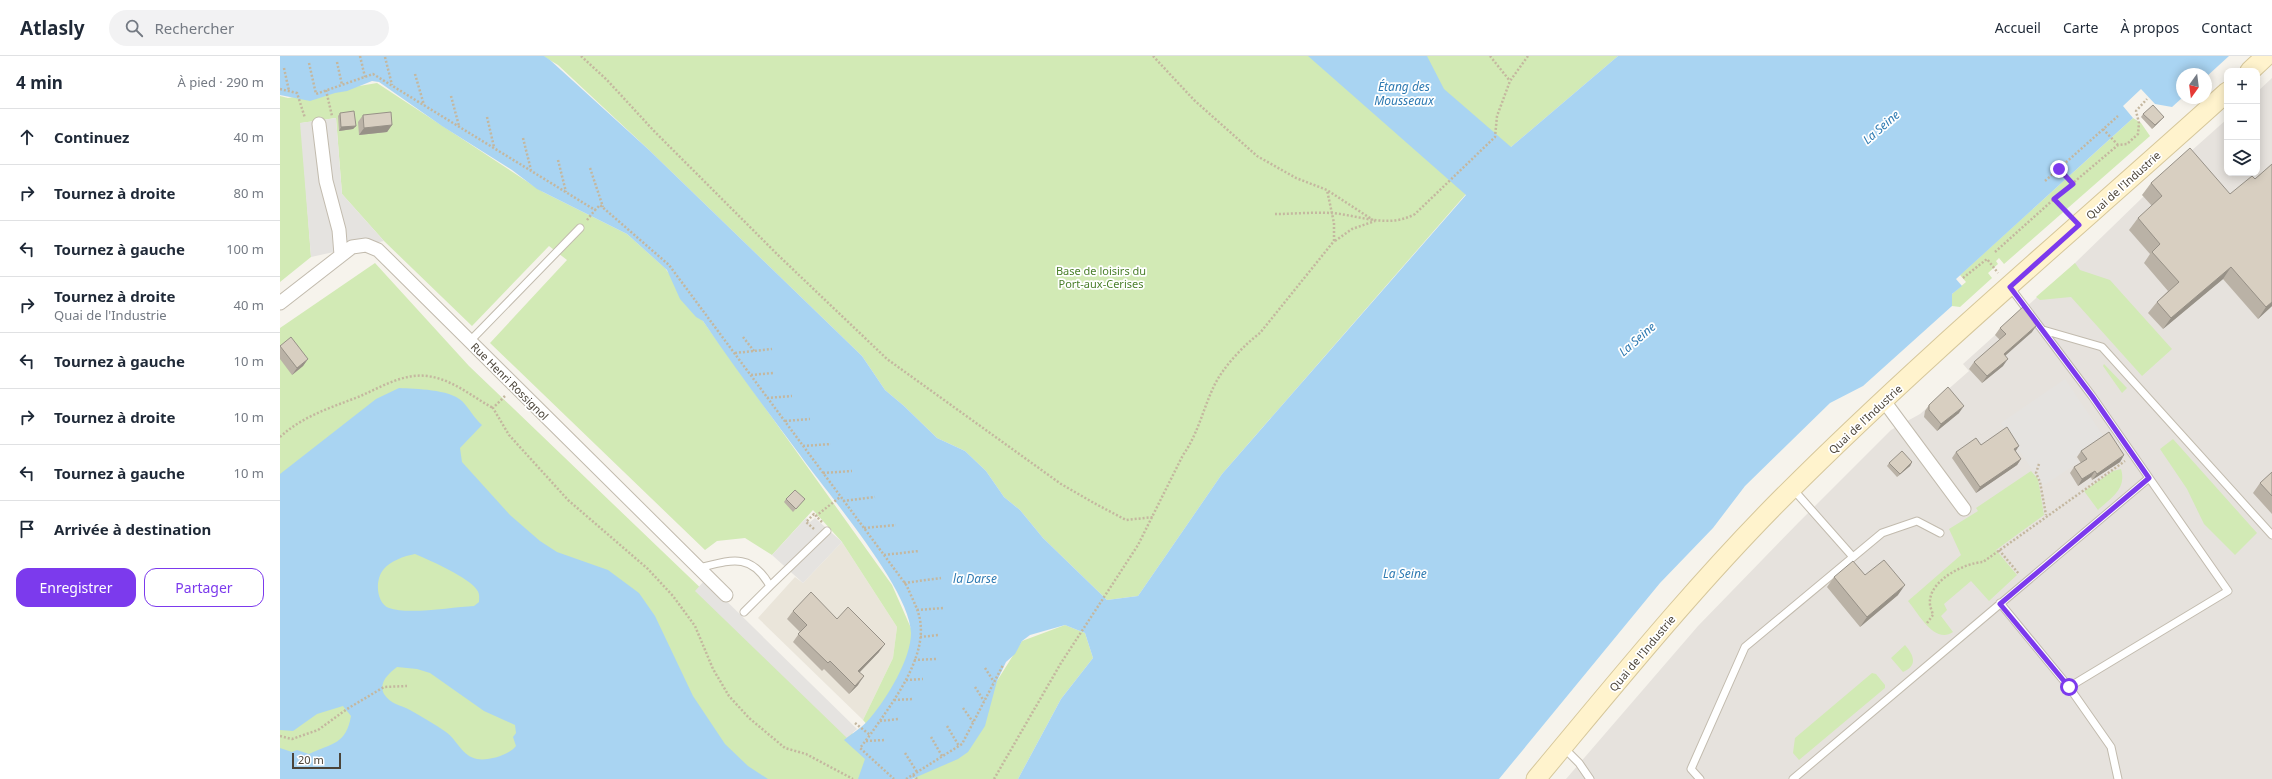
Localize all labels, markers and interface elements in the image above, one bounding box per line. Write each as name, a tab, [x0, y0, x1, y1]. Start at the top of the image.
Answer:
search box	[109, 10, 389, 46]
text: Atlasly	[20, 15, 85, 41]
icon: search	[123, 17, 145, 39]
text: Rechercher	[155, 18, 234, 38]
text: Accueil	[1995, 18, 2041, 37]
text: Carte	[2063, 18, 2098, 37]
text: À propos	[2120, 18, 2179, 37]
text: Contact	[2201, 18, 2252, 37]
north arrow	[2176, 68, 2212, 104]
map controls	[2224, 68, 2260, 176]
button: +	[2224, 68, 2260, 104]
text: 4 min	[16, 71, 63, 94]
text: À pied · 290 m	[178, 73, 264, 91]
water label: Étang des Mousseaux	[1374, 78, 1435, 109]
button: −	[2224, 104, 2260, 140]
water label: La Seine	[1859, 106, 1903, 148]
icon: ahead	[16, 126, 38, 148]
text: Continuez	[54, 127, 129, 147]
text: 40 m	[234, 128, 264, 146]
button: layers	[2224, 140, 2260, 176]
street label: Quai de l'Industrie	[2083, 148, 2163, 222]
route end	[2050, 160, 2068, 178]
icon: right	[16, 182, 38, 204]
text: Tournez à droite	[54, 183, 175, 203]
text: 80 m	[234, 184, 264, 202]
icon: left	[16, 238, 38, 260]
text: Tournez à gauche	[54, 239, 185, 259]
text: 100 m	[226, 240, 264, 258]
park label: Base de loisirs du Port-aux-Cerises	[1056, 263, 1146, 291]
text: Tournez à droite	[54, 286, 175, 306]
icon: right	[16, 294, 38, 316]
text: 40 m	[234, 296, 264, 314]
text: Quai de l'Industrie	[54, 306, 167, 324]
water label: La Seine	[1615, 318, 1659, 360]
street label: Rue Henri Rossignol	[468, 339, 552, 423]
icon: left	[16, 350, 38, 372]
text: Tournez à gauche	[54, 351, 185, 371]
text: 10 m	[234, 352, 264, 370]
street label: Quai de l'Industrie	[1825, 381, 1905, 457]
icon: right	[16, 406, 38, 428]
text: Tournez à droite	[54, 407, 175, 427]
text: 10 m	[234, 408, 264, 426]
icon: left	[16, 462, 38, 484]
text: Tournez à gauche	[54, 463, 185, 483]
text: 10 m	[234, 464, 264, 482]
icon: arrive	[16, 518, 38, 540]
text: Arrivée à destination	[54, 519, 211, 539]
water label: La Seine	[1383, 565, 1427, 582]
button: Enregistrer	[16, 568, 136, 607]
button: Partager	[144, 568, 264, 607]
water label: la Darse	[953, 570, 997, 587]
street label: Quai de l'Industrie	[1606, 612, 1678, 694]
route start	[2060, 678, 2078, 696]
scale bar	[292, 751, 341, 770]
text: 20 m	[298, 752, 324, 767]

